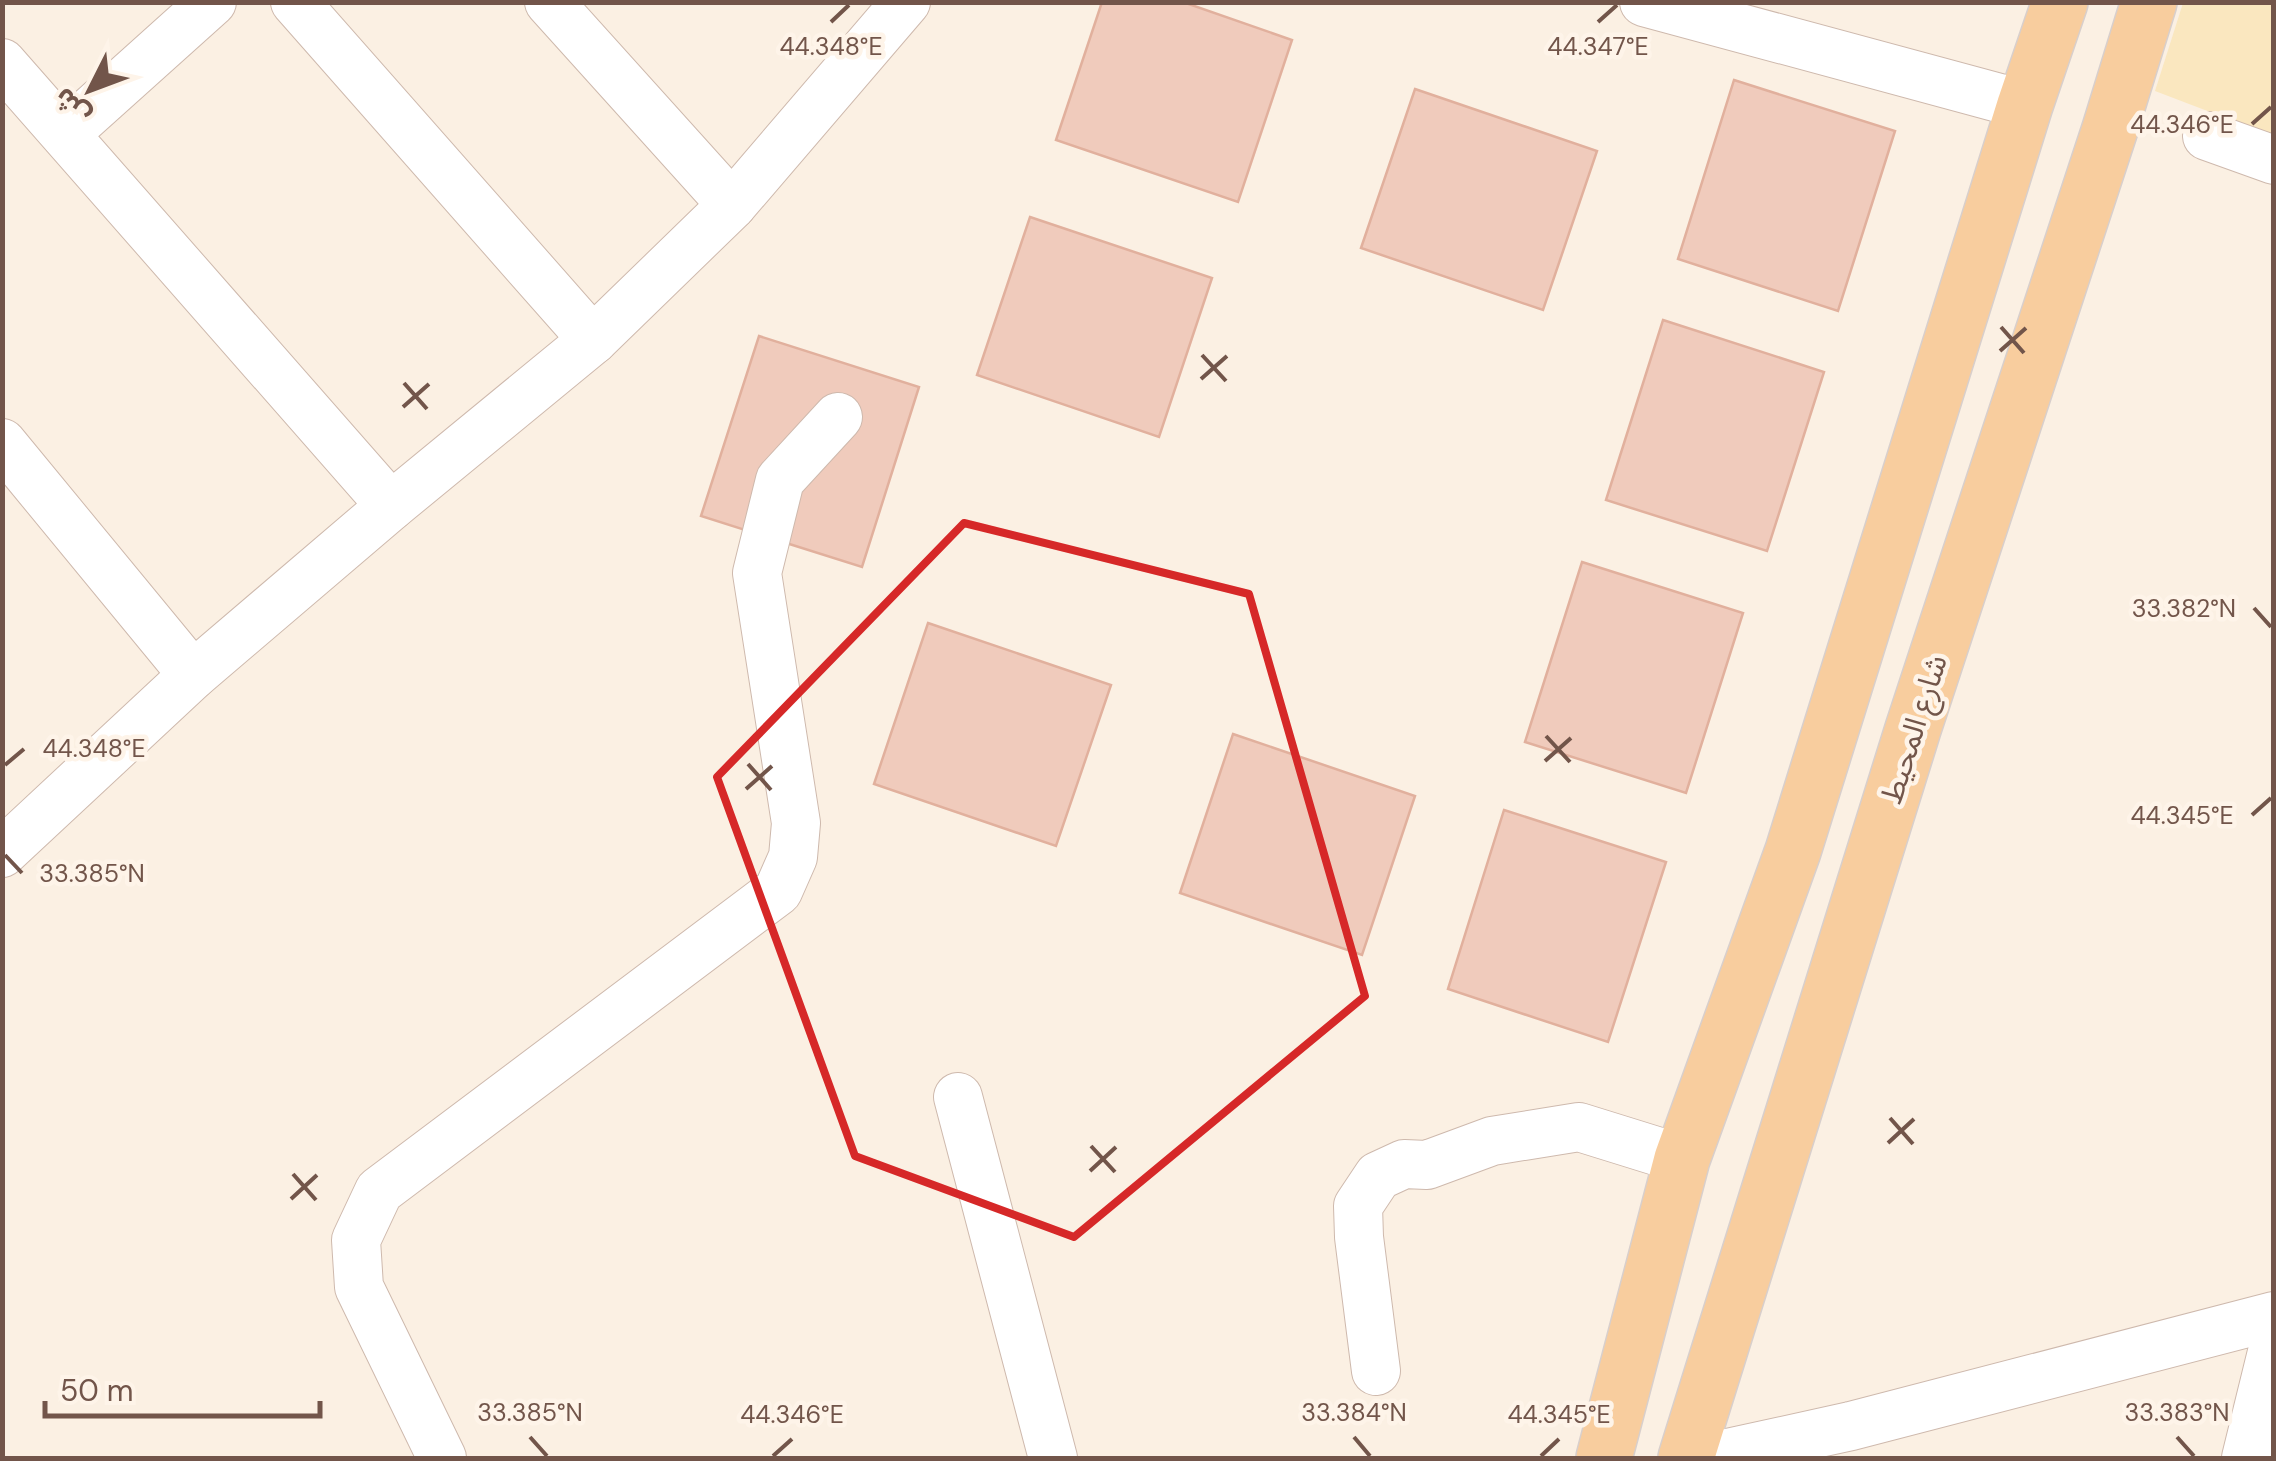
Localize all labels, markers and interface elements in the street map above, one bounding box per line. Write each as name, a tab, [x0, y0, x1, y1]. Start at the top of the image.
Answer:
text: 44.348°E	[779, 30, 883, 63]
text: 44.347°E	[1547, 30, 1649, 63]
north arrow	[40, 40, 140, 140]
text: ش	[45, 80, 98, 133]
text: 44.346°E	[2130, 108, 2234, 141]
text: 33.382°N	[2132, 592, 2236, 625]
street label: شارع المحيط	[1871, 650, 1959, 809]
text: 44.348°E	[42, 732, 146, 765]
text: 44.345°E	[2130, 799, 2234, 832]
text: 33.385°N	[39, 857, 145, 890]
scale bar	[45, 1356, 320, 1418]
text: 50 m	[60, 1371, 134, 1410]
text: 33.385°N	[477, 1396, 583, 1429]
text: 33.384°N	[1301, 1396, 1407, 1429]
text: 33.383°N	[2124, 1396, 2230, 1429]
text: 44.346°E	[740, 1398, 844, 1431]
text: 44.345°E	[1507, 1398, 1611, 1431]

